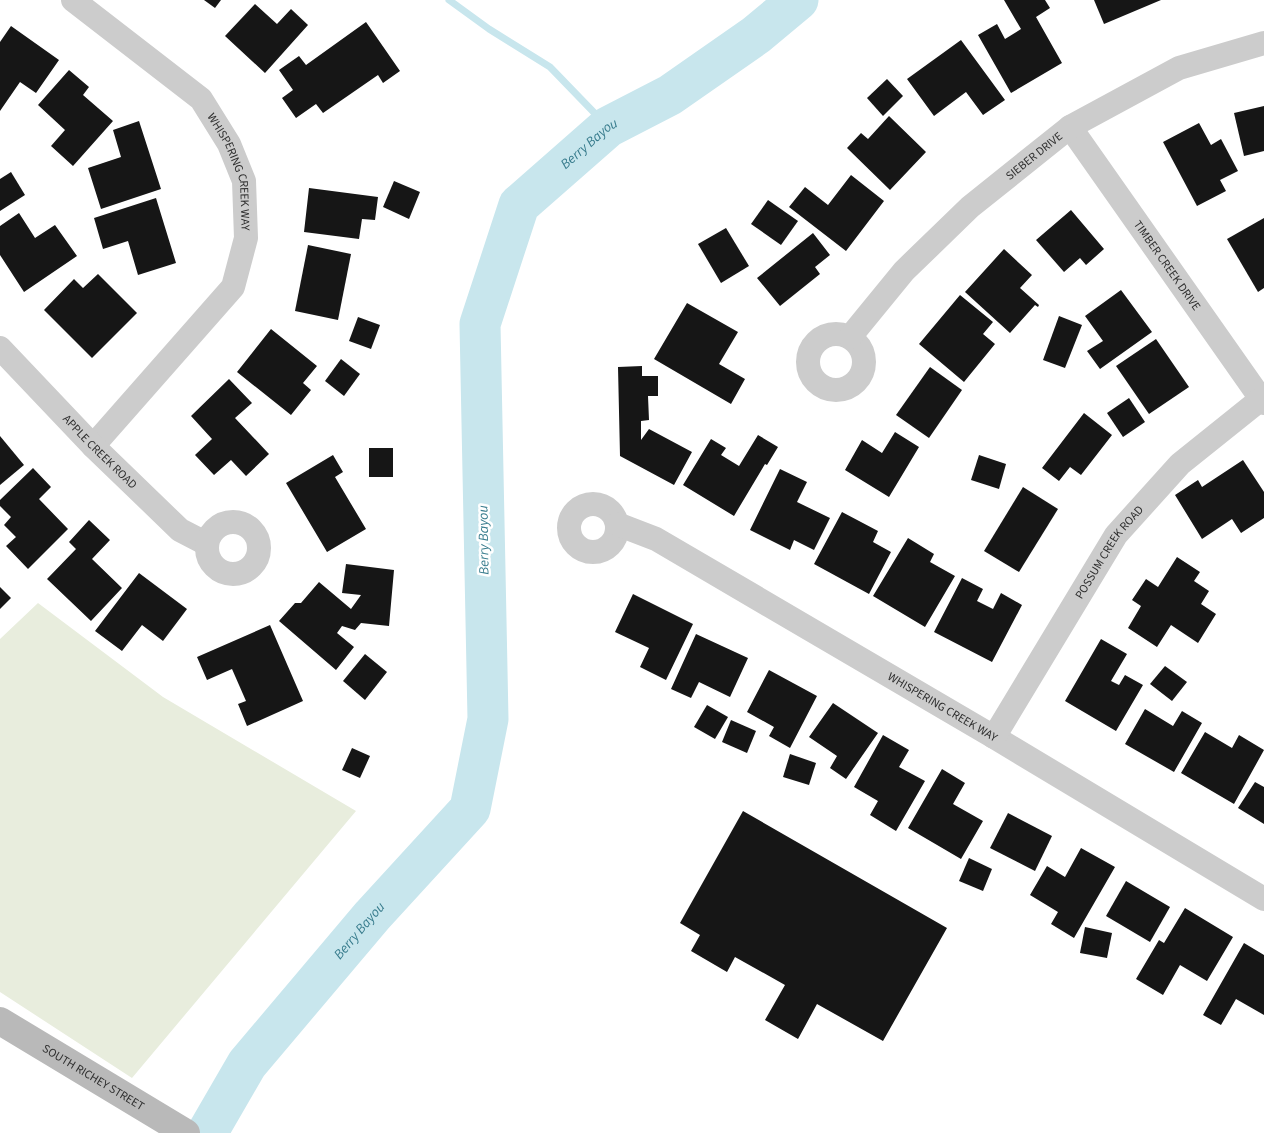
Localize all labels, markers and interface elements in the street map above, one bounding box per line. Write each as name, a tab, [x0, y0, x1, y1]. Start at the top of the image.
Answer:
street label: WHISPERING CREEK WAY	[203, 110, 254, 231]
water label: Berry Bayou	[556, 114, 621, 174]
street label: SIEBER DRIVE	[1002, 128, 1066, 184]
street label: TIMBER CREEK DRIVE	[1130, 217, 1205, 314]
street label: APPLE CREEK ROAD	[59, 411, 141, 493]
street label: POSSUM CREEK ROAD	[1071, 502, 1147, 602]
water label: Berry Bayou	[473, 505, 495, 575]
street label: WHISPERING CREEK WAY	[885, 668, 1001, 746]
water label: Berry Bayou	[329, 898, 390, 964]
street label: SOUTH RICHEY STREET	[39, 1040, 148, 1115]

